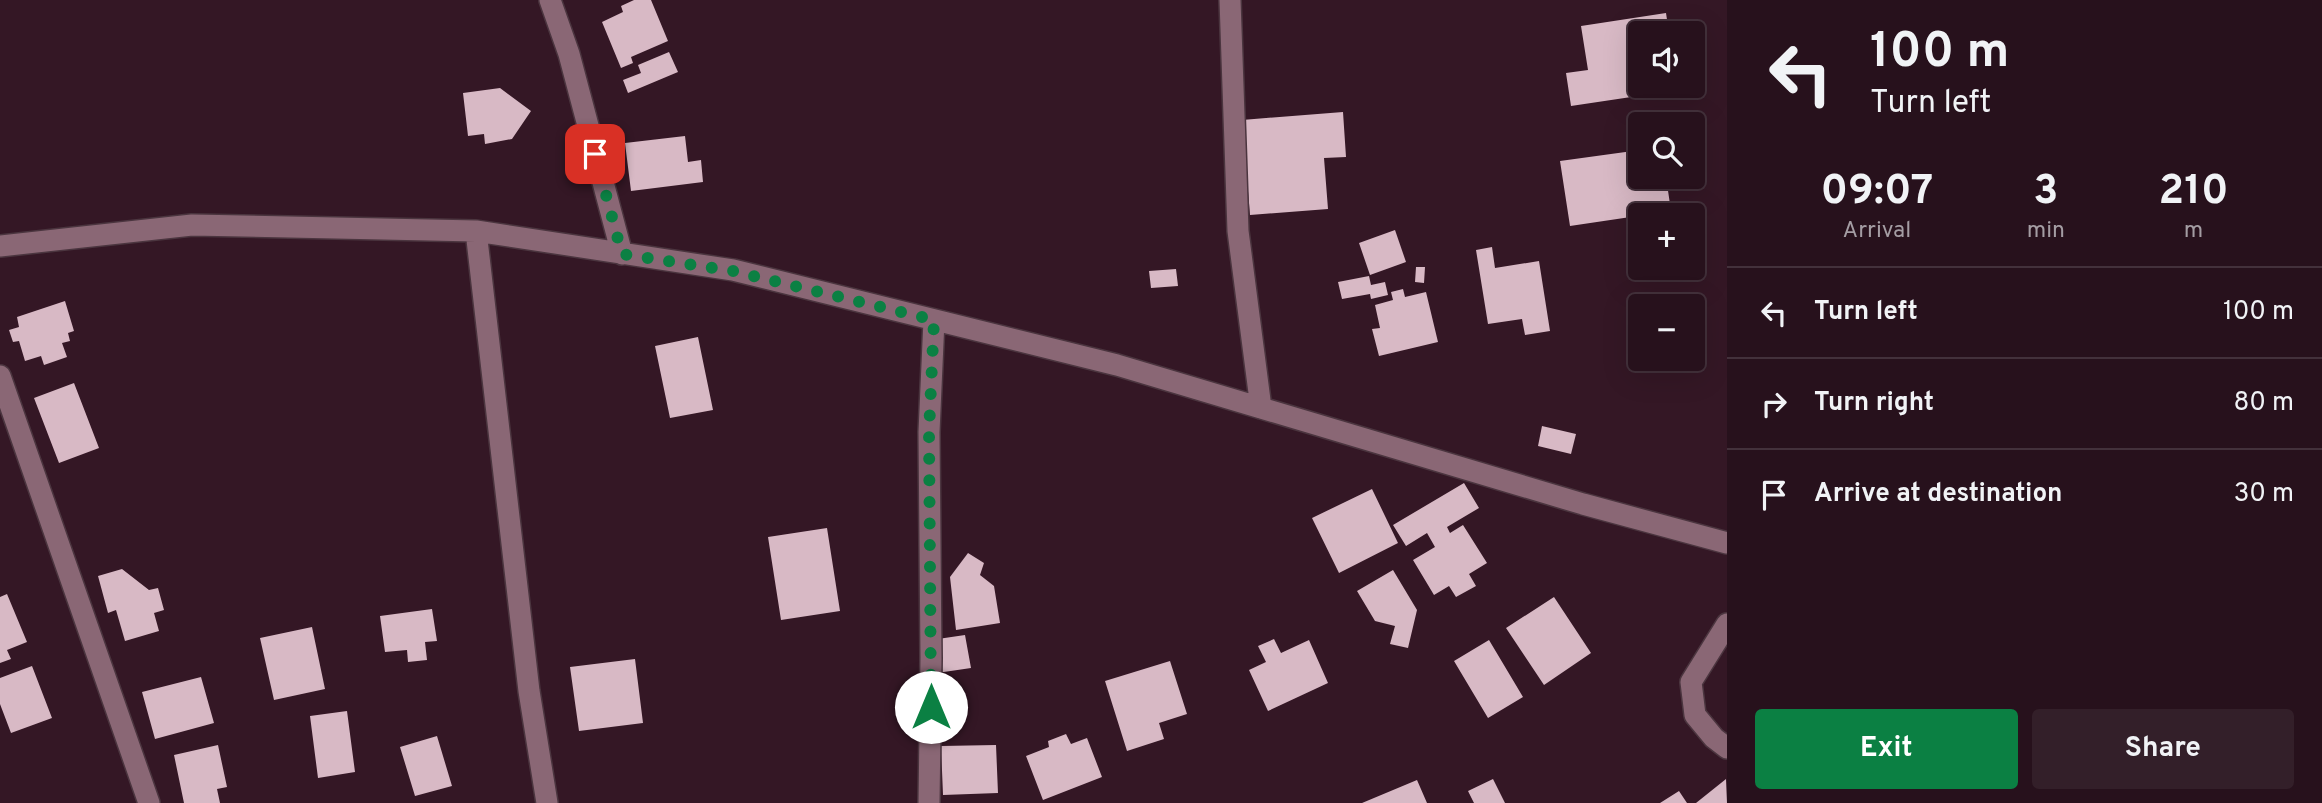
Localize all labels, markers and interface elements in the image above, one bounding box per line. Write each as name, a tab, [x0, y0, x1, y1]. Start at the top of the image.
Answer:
map controls	[1628, 21, 1705, 371]
button: sound	[1628, 21, 1705, 98]
text: 100 m	[1870, 23, 2009, 85]
icon: left	[1755, 28, 1846, 119]
text: Turn left	[1870, 84, 1991, 124]
button: search	[1628, 112, 1705, 189]
pin	[565, 124, 625, 184]
icon: arrive	[576, 135, 614, 173]
text: 09:07	[1820, 166, 1933, 219]
text: 3	[2033, 166, 2059, 219]
text: 210	[2158, 166, 2229, 219]
button: +	[1628, 203, 1705, 280]
text: Arrival	[1843, 217, 1911, 246]
text: min	[2027, 217, 2065, 246]
text: m	[2184, 217, 2203, 246]
button: −	[1628, 294, 1705, 371]
icon: left	[1755, 294, 1793, 332]
text: Turn left	[1814, 296, 1918, 329]
text: 100 m	[2223, 296, 2294, 329]
icon: right	[1755, 385, 1793, 423]
text: Turn right	[1814, 387, 1934, 420]
text: 80 m	[2234, 387, 2294, 420]
icon: arrive	[1755, 476, 1793, 514]
text: Arrive at destination	[1814, 478, 2062, 511]
text: 30 m	[2234, 478, 2294, 511]
position arrow	[894, 670, 968, 744]
button: Exit	[1755, 709, 2018, 789]
button: Share	[2032, 709, 2294, 789]

